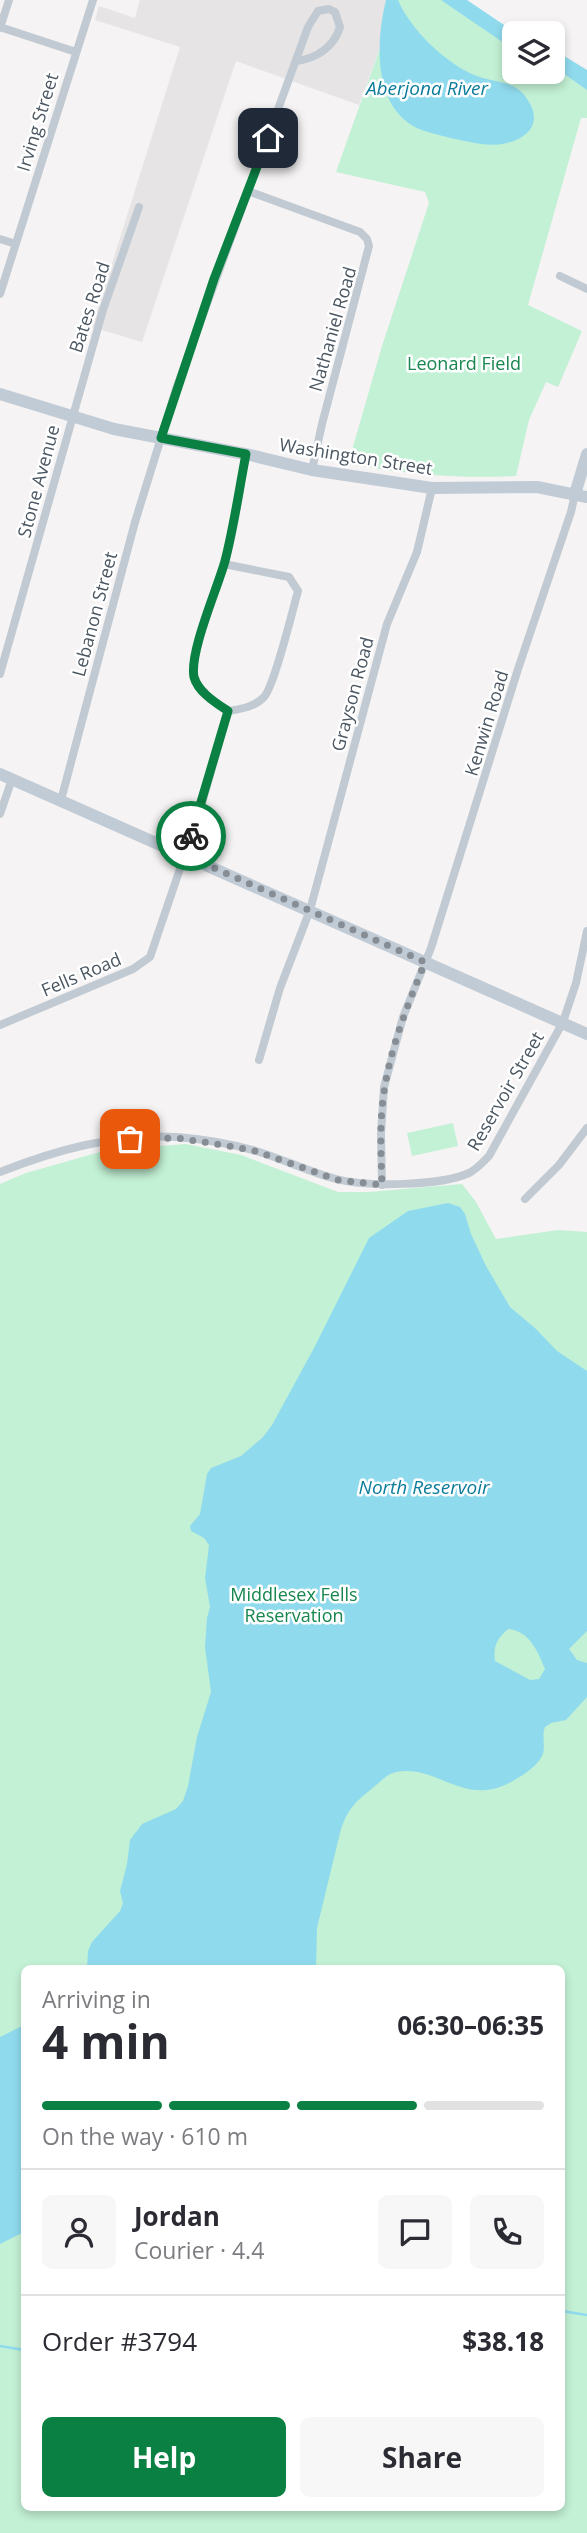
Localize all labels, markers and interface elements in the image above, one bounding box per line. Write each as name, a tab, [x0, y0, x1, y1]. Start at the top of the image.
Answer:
map controls	[502, 21, 565, 84]
button: layers	[502, 21, 565, 84]
street label: Irving Street	[11, 70, 63, 174]
water label: Aberjona River	[364, 75, 490, 101]
pin	[238, 108, 298, 168]
icon: home	[249, 119, 287, 157]
street label: Bates Road	[63, 258, 115, 356]
street label: Nathaniel Road	[303, 264, 361, 394]
park label: Leonard Field	[407, 351, 521, 375]
street label: Stone Avenue	[11, 422, 65, 540]
street label: Washington Street	[278, 432, 434, 480]
street label: Lebanon Street	[66, 549, 122, 679]
street label: Grayson Road	[325, 634, 379, 754]
street label: Kenwin Road	[459, 667, 513, 779]
courier	[156, 801, 226, 871]
icon: bike	[172, 817, 210, 855]
street label: Fells Road	[37, 946, 125, 1002]
street label: Reservoir Street	[461, 1027, 549, 1155]
pin	[100, 1109, 160, 1169]
icon: bag	[111, 1120, 149, 1158]
water label: North Reservoir	[359, 1474, 491, 1500]
park label: Middlesex Fells Reservation	[230, 1582, 358, 1627]
text: Arriving in	[42, 1983, 151, 2015]
text: 06:30–06:35	[397, 2007, 544, 2043]
text: 4 min	[42, 2010, 170, 2072]
text: On the way · 610 m	[42, 2120, 248, 2152]
button: person	[42, 2195, 116, 2269]
button: chat	[378, 2195, 452, 2269]
button: phone	[470, 2195, 544, 2269]
text: Jordan	[134, 2198, 220, 2234]
text: Courier · 4.4	[134, 2234, 264, 2266]
text: Order #3794	[42, 2323, 197, 2359]
text: $38.18	[462, 2323, 544, 2359]
button: Help	[42, 2417, 286, 2497]
button: Share	[300, 2417, 544, 2497]

